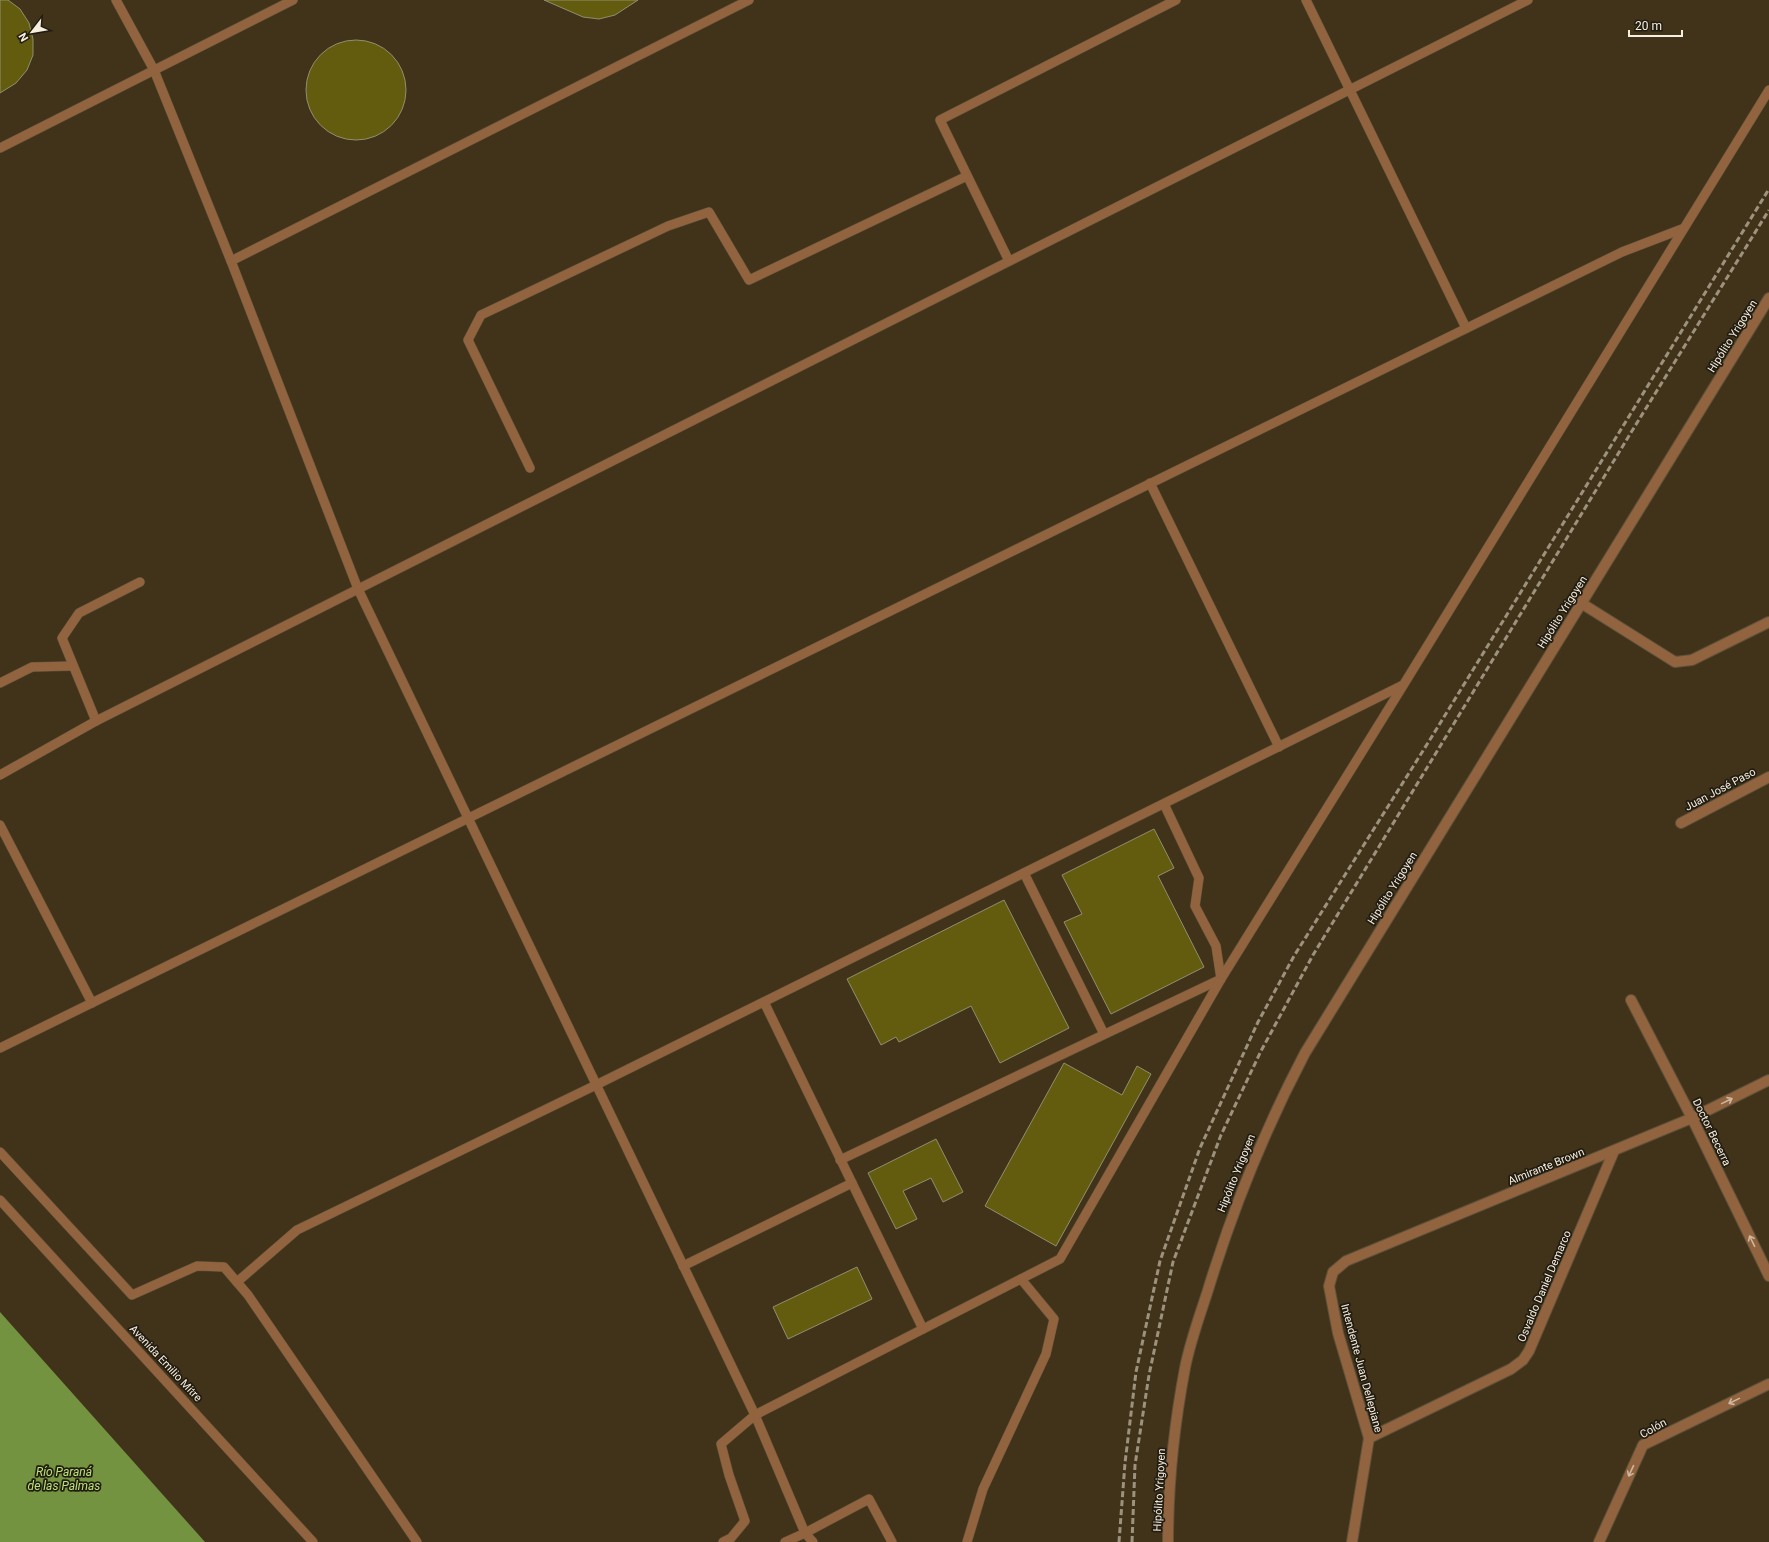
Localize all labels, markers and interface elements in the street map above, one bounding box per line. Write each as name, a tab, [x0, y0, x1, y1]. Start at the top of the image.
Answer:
north arrow	[12, 12, 52, 52]
scale bar	[1629, 12, 1682, 38]
text: 20 m	[1635, 19, 1662, 33]
text: N	[16, 30, 31, 44]
street label: Hipólito Yrigoyen	[1705, 298, 1760, 375]
street label: Hipólito Yrigoyen	[1535, 574, 1590, 651]
street label: Juan José Paso	[1683, 765, 1758, 814]
street label: Hipólito Yrigoyen	[1365, 850, 1420, 927]
street label: Doctor Becerra	[1690, 1097, 1733, 1168]
one-way arrow	[1720, 1097, 1732, 1104]
street label: Hipólito Yrigoyen	[1215, 1132, 1258, 1214]
street label: Almirante Brown	[1506, 1145, 1586, 1188]
street label: Osvaldo Daniel Demarco	[1515, 1228, 1574, 1344]
one-way arrow	[1748, 1236, 1755, 1248]
street label: Intendente Juan Dellepiane	[1338, 1302, 1385, 1434]
street label: Avenida Emilio Mitre	[127, 1322, 205, 1404]
one-way arrow	[1728, 1398, 1740, 1405]
street label: Colón	[1638, 1416, 1669, 1441]
street label: Hipólito Yrigoyen	[1151, 1448, 1168, 1532]
water label: Río Paraná de las Palmas	[28, 1465, 100, 1493]
one-way arrow	[1627, 1465, 1634, 1477]

